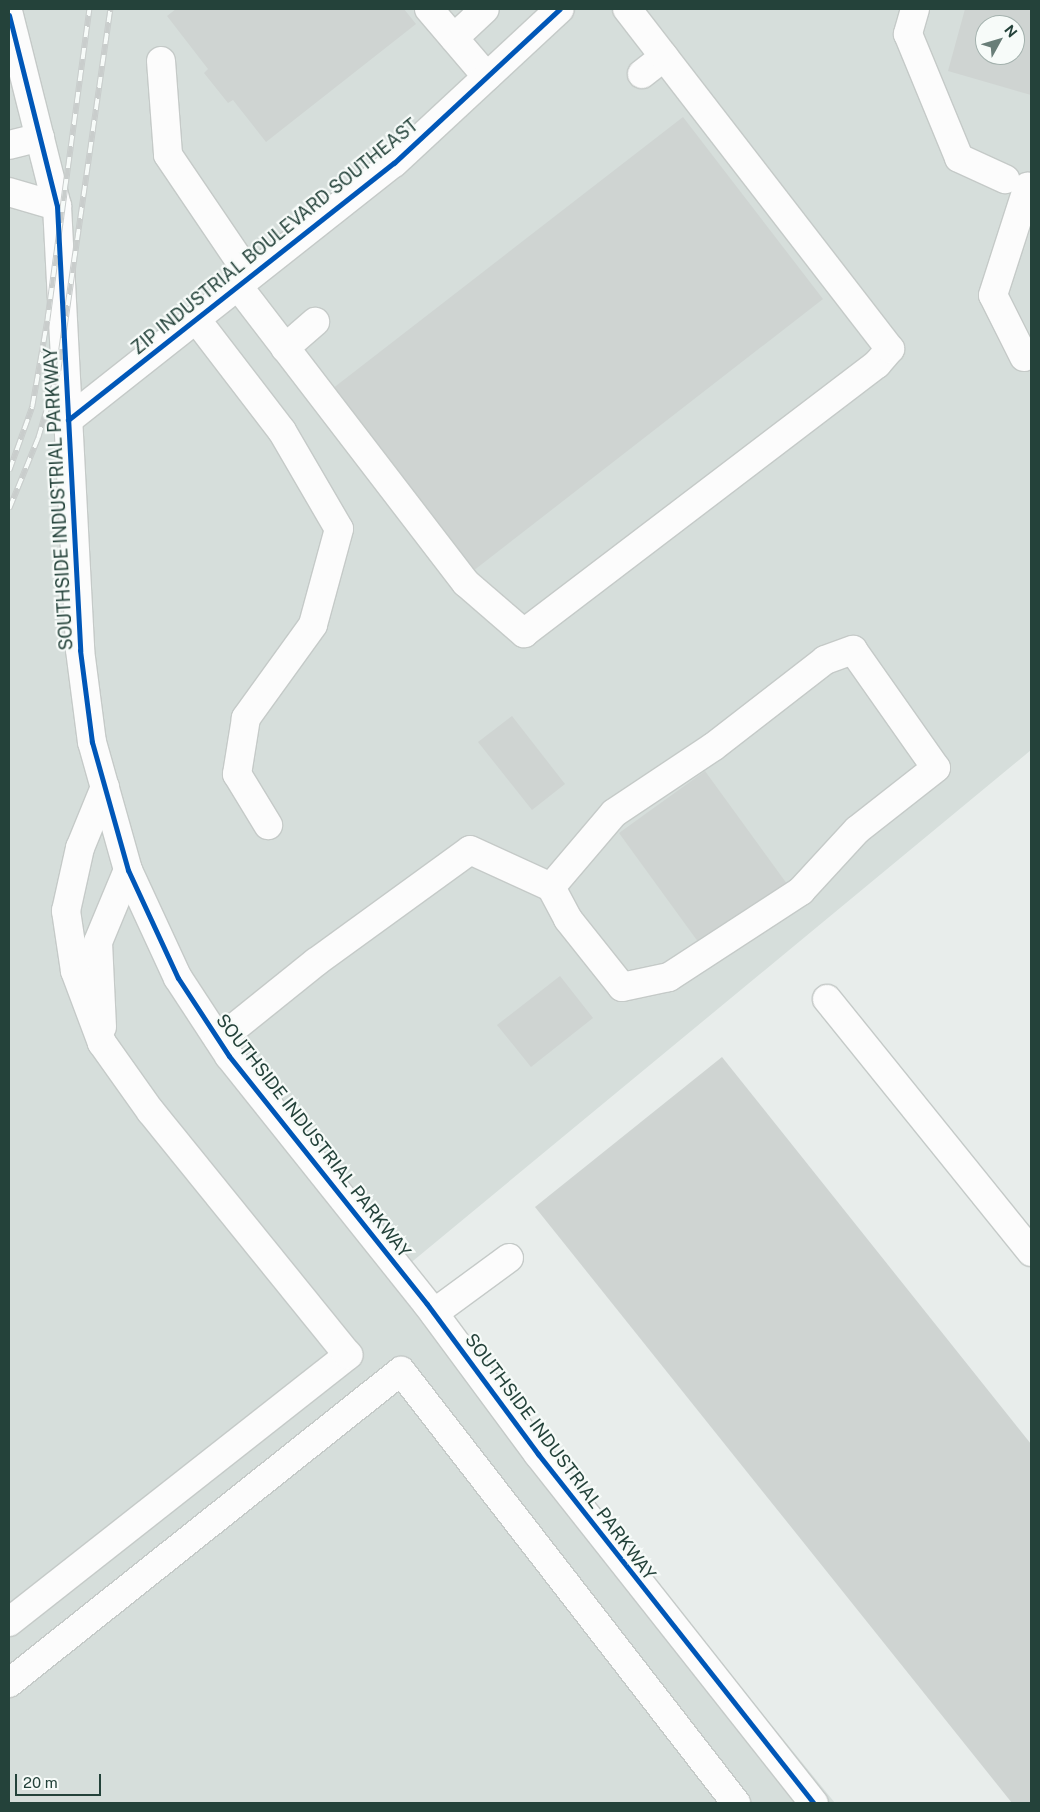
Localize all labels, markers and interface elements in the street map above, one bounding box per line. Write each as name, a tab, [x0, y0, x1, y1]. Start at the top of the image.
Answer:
north arrow	[975, 15, 1025, 65]
text: N	[1001, 22, 1021, 40]
street label: ZIP INDUSTRIAL BOULEVARD SOUTHEAST	[127, 115, 423, 359]
street label: SOUTHSIDE INDUSTRIAL PARKWAY	[40, 347, 78, 651]
street label: SOUTHSIDE INDUSTRIAL PARKWAY	[211, 1010, 415, 1262]
street label: SOUTHSIDE INDUSTRIAL PARKWAY	[460, 1329, 660, 1585]
scale bar	[18, 1764, 104, 1796]
text: 20 m	[23, 1774, 58, 1791]

